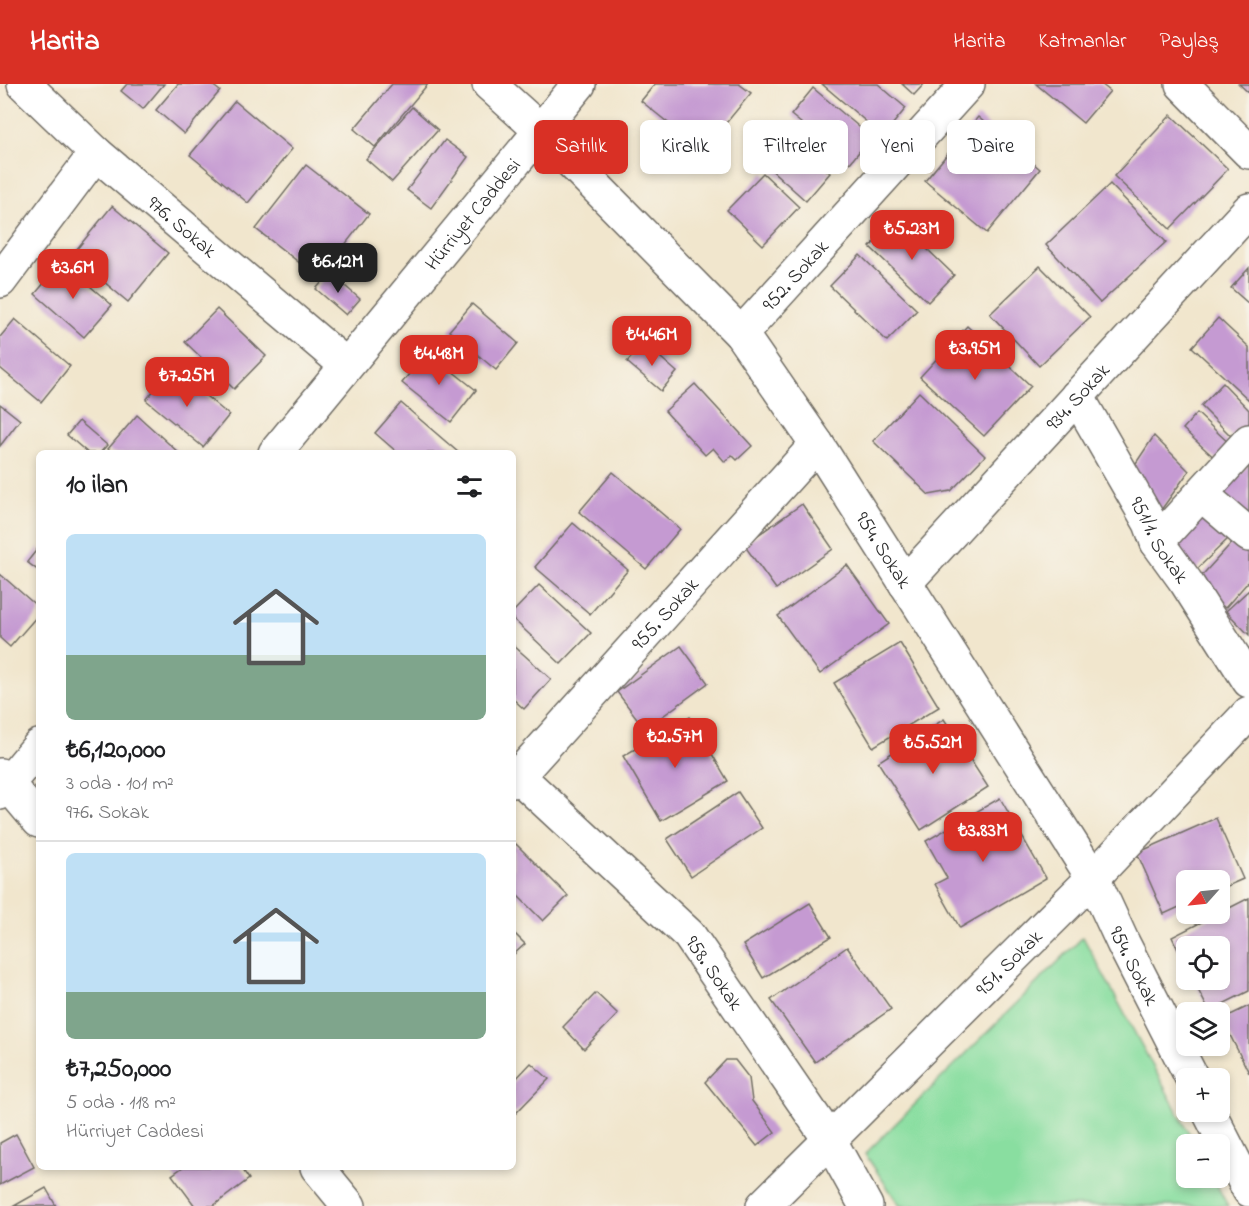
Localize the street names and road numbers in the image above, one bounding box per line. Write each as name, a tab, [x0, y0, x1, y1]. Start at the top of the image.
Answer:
street label: Hürriyet Caddesi	[419, 153, 529, 278]
street label: 976. Sokak	[140, 190, 222, 266]
street label: 952. Sokak	[756, 234, 837, 319]
street label: 934. Sokak	[1040, 358, 1118, 438]
street label: 951/1. Sokak	[1121, 492, 1195, 591]
street label: 954. Sokak	[847, 507, 917, 595]
street label: 955. Sokak	[626, 572, 707, 658]
street label: 954. Sokak	[1100, 922, 1165, 1012]
street label: 951. Sokak	[970, 924, 1050, 1004]
street label: 958. Sokak	[677, 931, 749, 1017]

